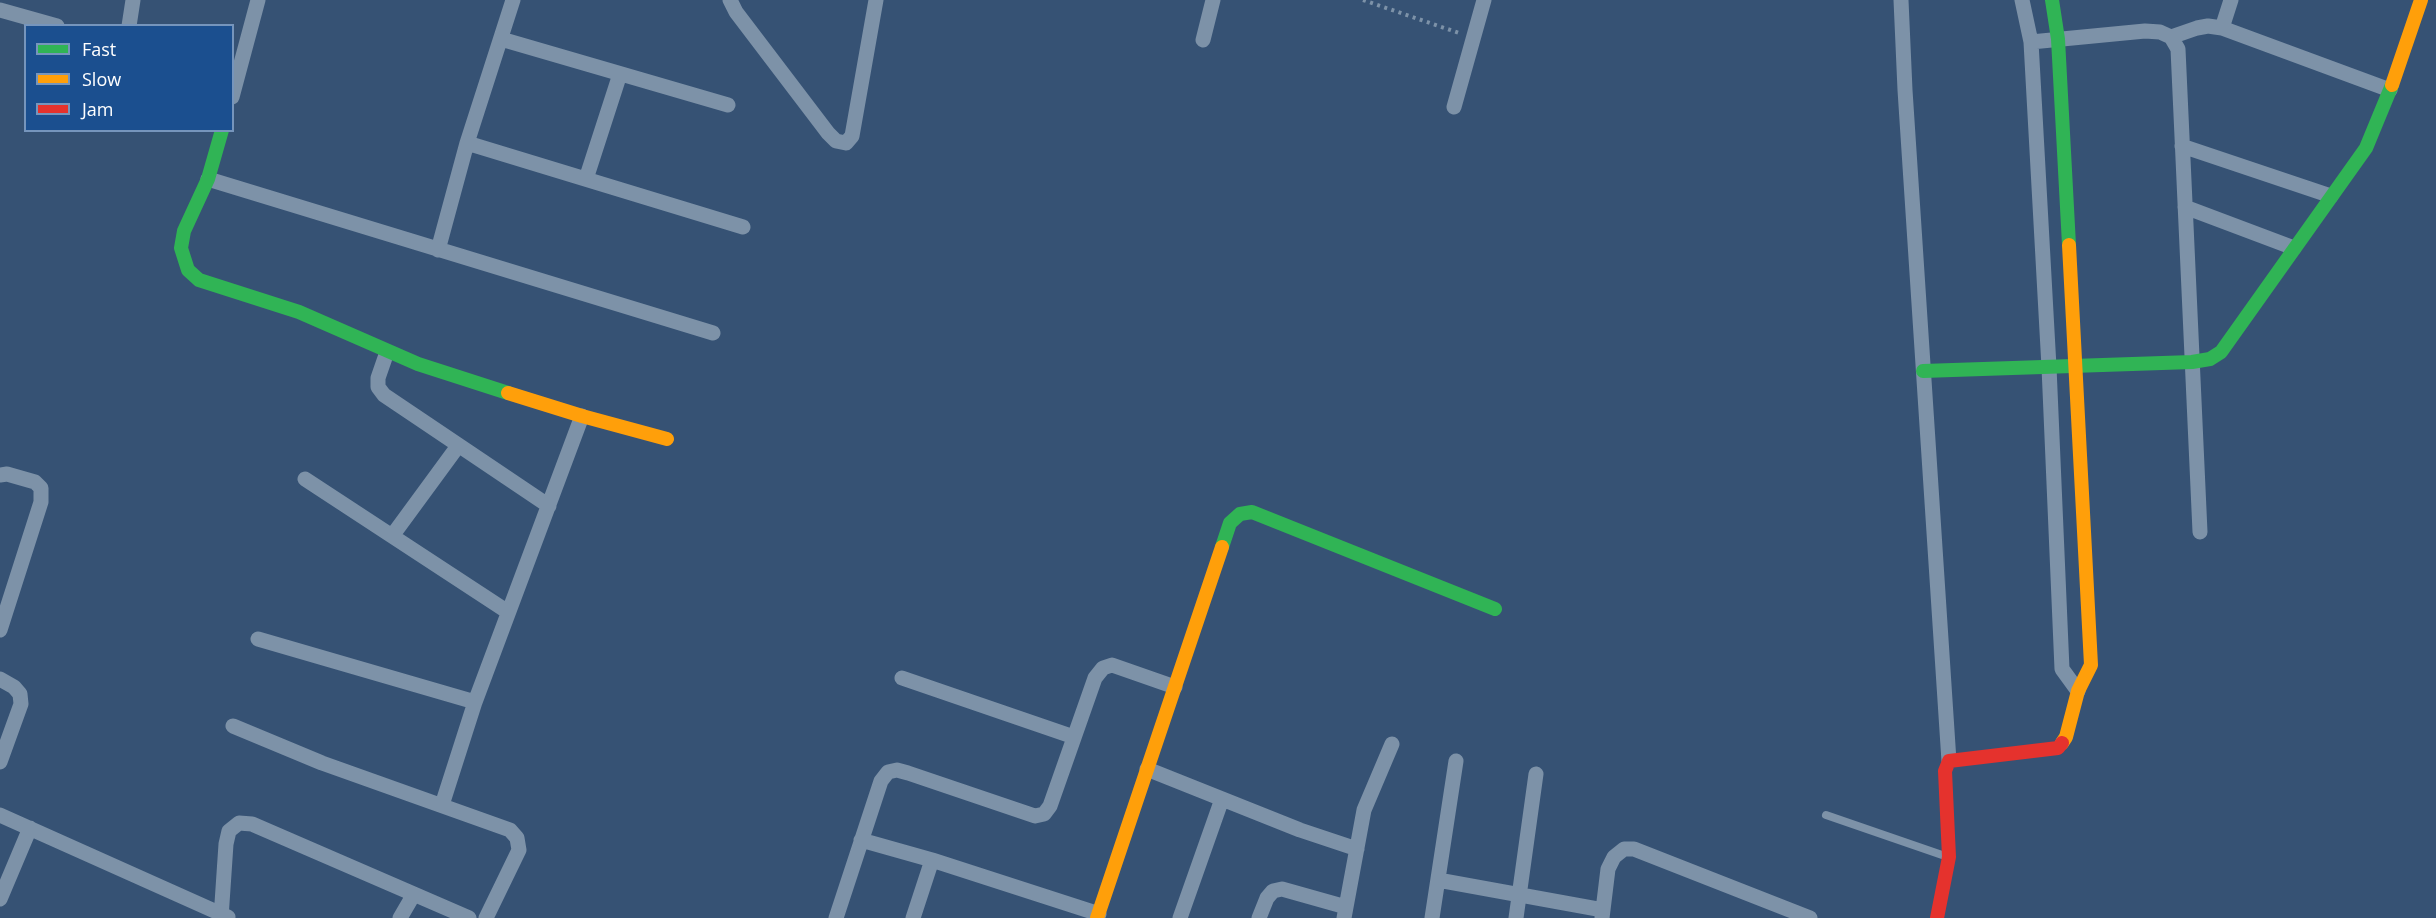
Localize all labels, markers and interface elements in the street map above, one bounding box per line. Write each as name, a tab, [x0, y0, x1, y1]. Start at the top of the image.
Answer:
legend	[24, 24, 234, 132]
text: Fast	[82, 37, 116, 61]
text: Slow	[82, 67, 121, 91]
text: Jam	[82, 97, 114, 121]

